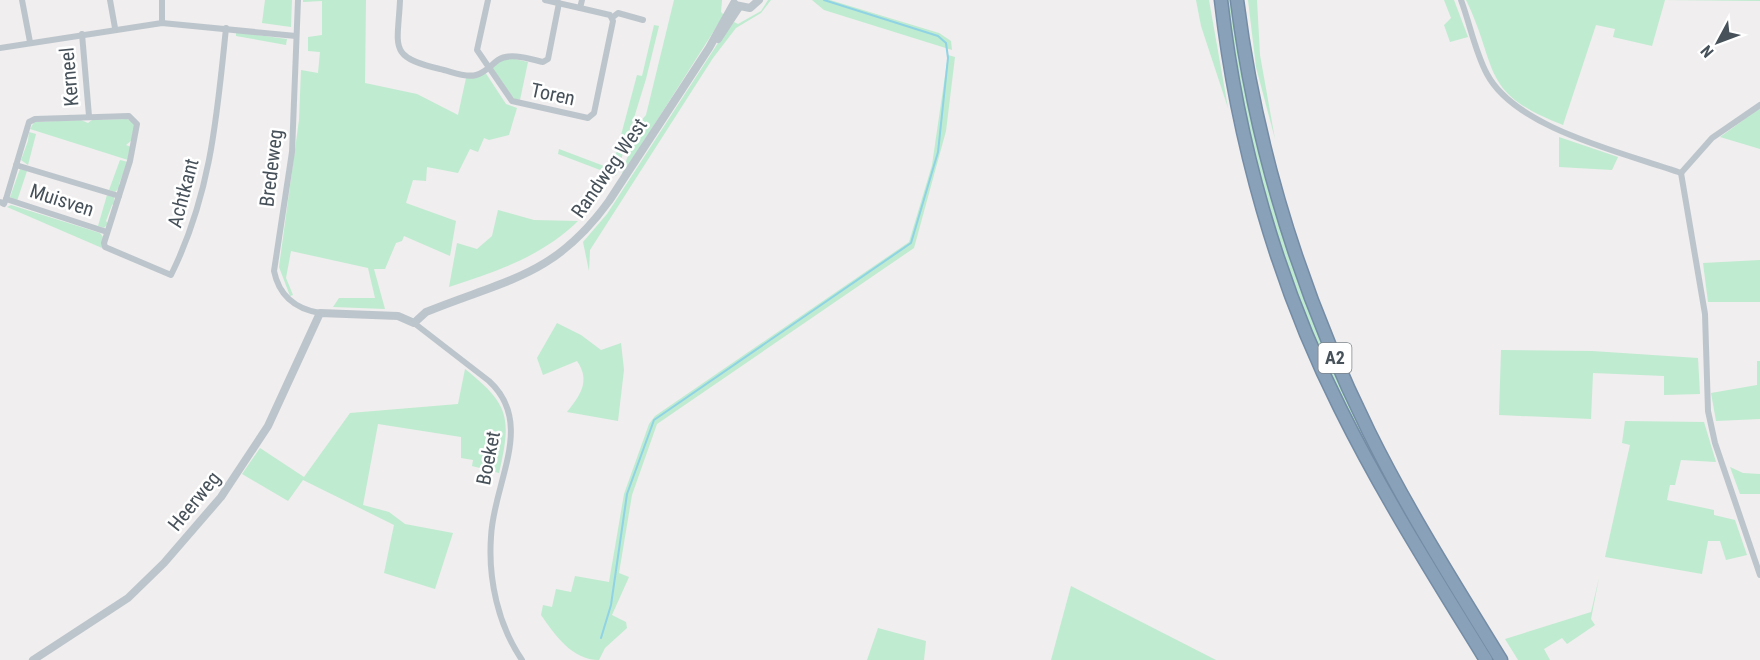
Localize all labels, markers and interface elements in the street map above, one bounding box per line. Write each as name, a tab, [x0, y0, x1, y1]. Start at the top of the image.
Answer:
north arrow	[1688, 12, 1748, 72]
text: N	[1697, 42, 1717, 61]
street label: Kerneel	[54, 46, 84, 108]
street label: Toren	[529, 78, 577, 110]
street label: Randweg West	[566, 114, 652, 222]
street label: Bredeweg	[254, 128, 288, 208]
street label: Achtkant	[162, 156, 204, 230]
street label: Muisven	[27, 178, 97, 222]
road number: A2	[1318, 343, 1352, 373]
street label: Boeket	[471, 429, 505, 487]
street label: Heerweg	[163, 466, 225, 536]

